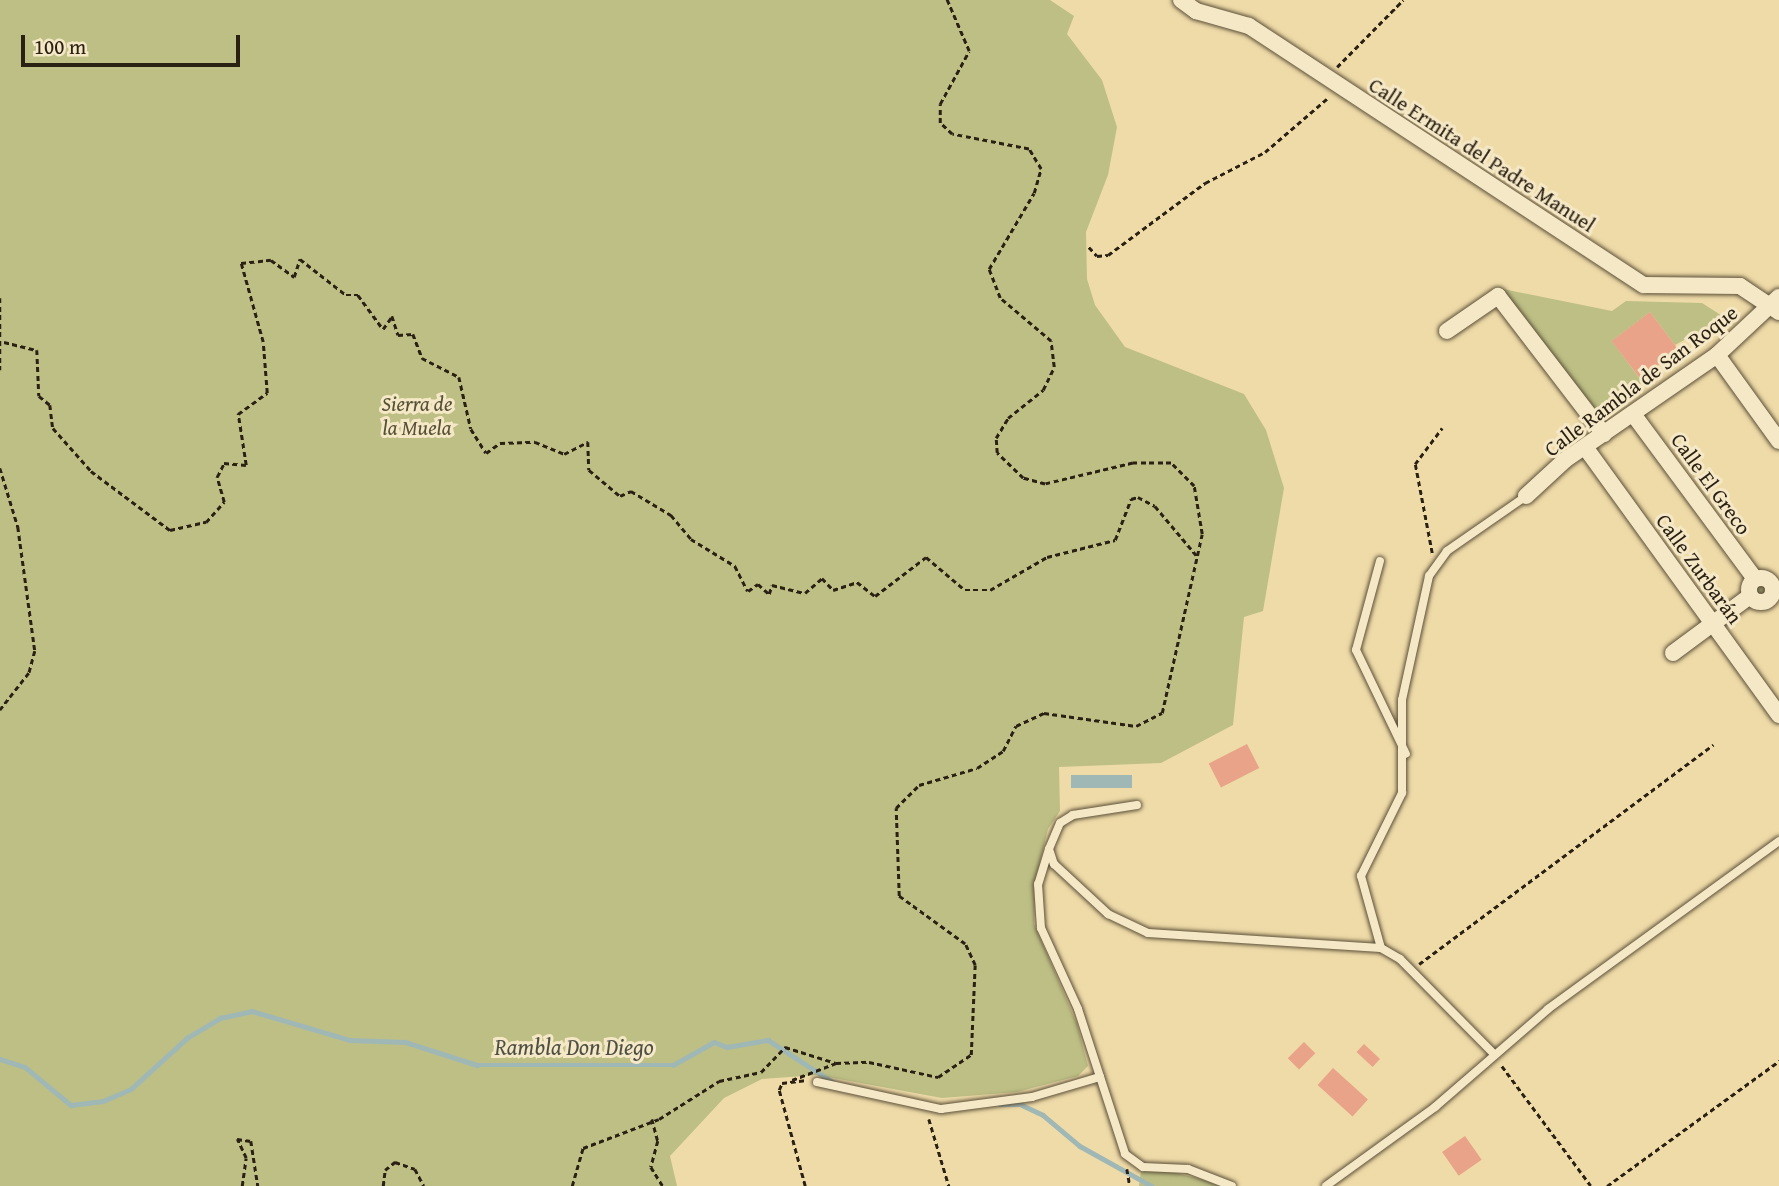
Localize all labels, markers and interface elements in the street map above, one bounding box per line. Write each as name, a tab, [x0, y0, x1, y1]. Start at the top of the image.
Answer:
scale bar	[24, 21, 243, 65]
text: 100 m	[34, 31, 86, 62]
street label: Calle Ermita del Padre Manuel	[1364, 72, 1600, 238]
street label: Calle Rambla de San Roque	[1539, 300, 1743, 462]
park label: Sierra de la Muela	[382, 391, 452, 441]
street label: Calle El Greco	[1666, 428, 1756, 540]
street label: Calle Zurbarán	[1651, 509, 1747, 629]
water label: Rambla Don Diego	[494, 1033, 654, 1061]

